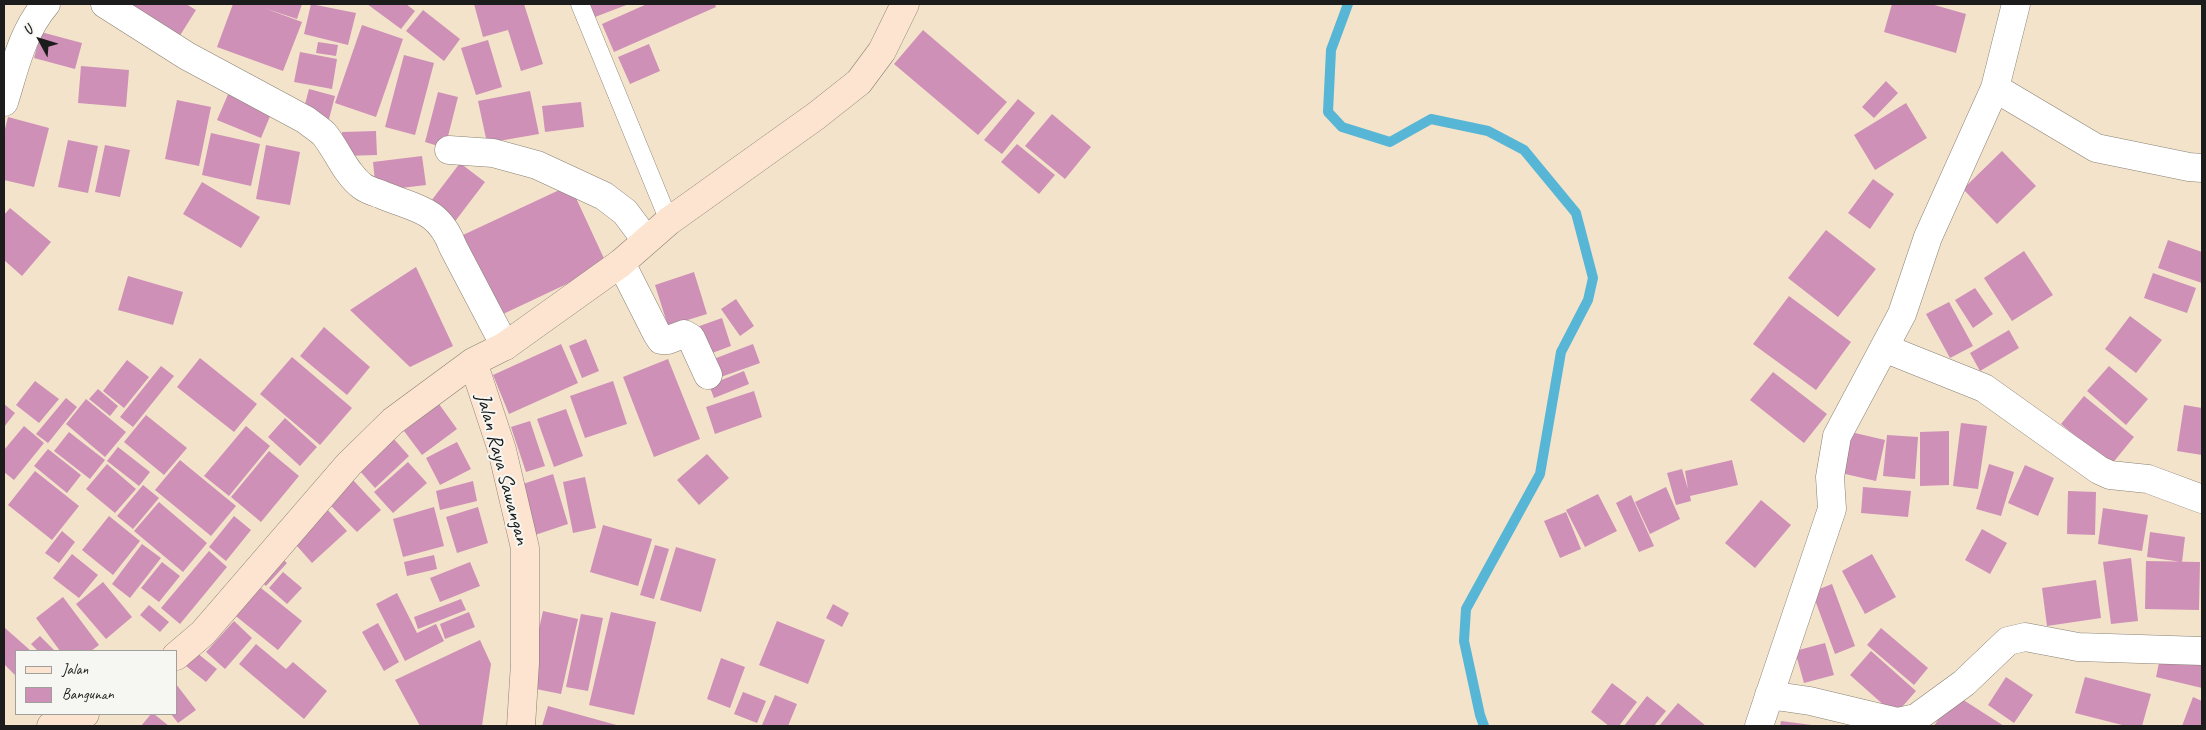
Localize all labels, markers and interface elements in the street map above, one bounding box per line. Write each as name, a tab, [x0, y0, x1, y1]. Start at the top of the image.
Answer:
north arrow	[15, 15, 65, 65]
text: U	[19, 22, 37, 38]
street label: Jalan Raya Sawangan	[470, 391, 534, 547]
legend	[15, 650, 178, 715]
text: Jalan	[62, 660, 88, 679]
text: Bangunan	[62, 685, 114, 704]

